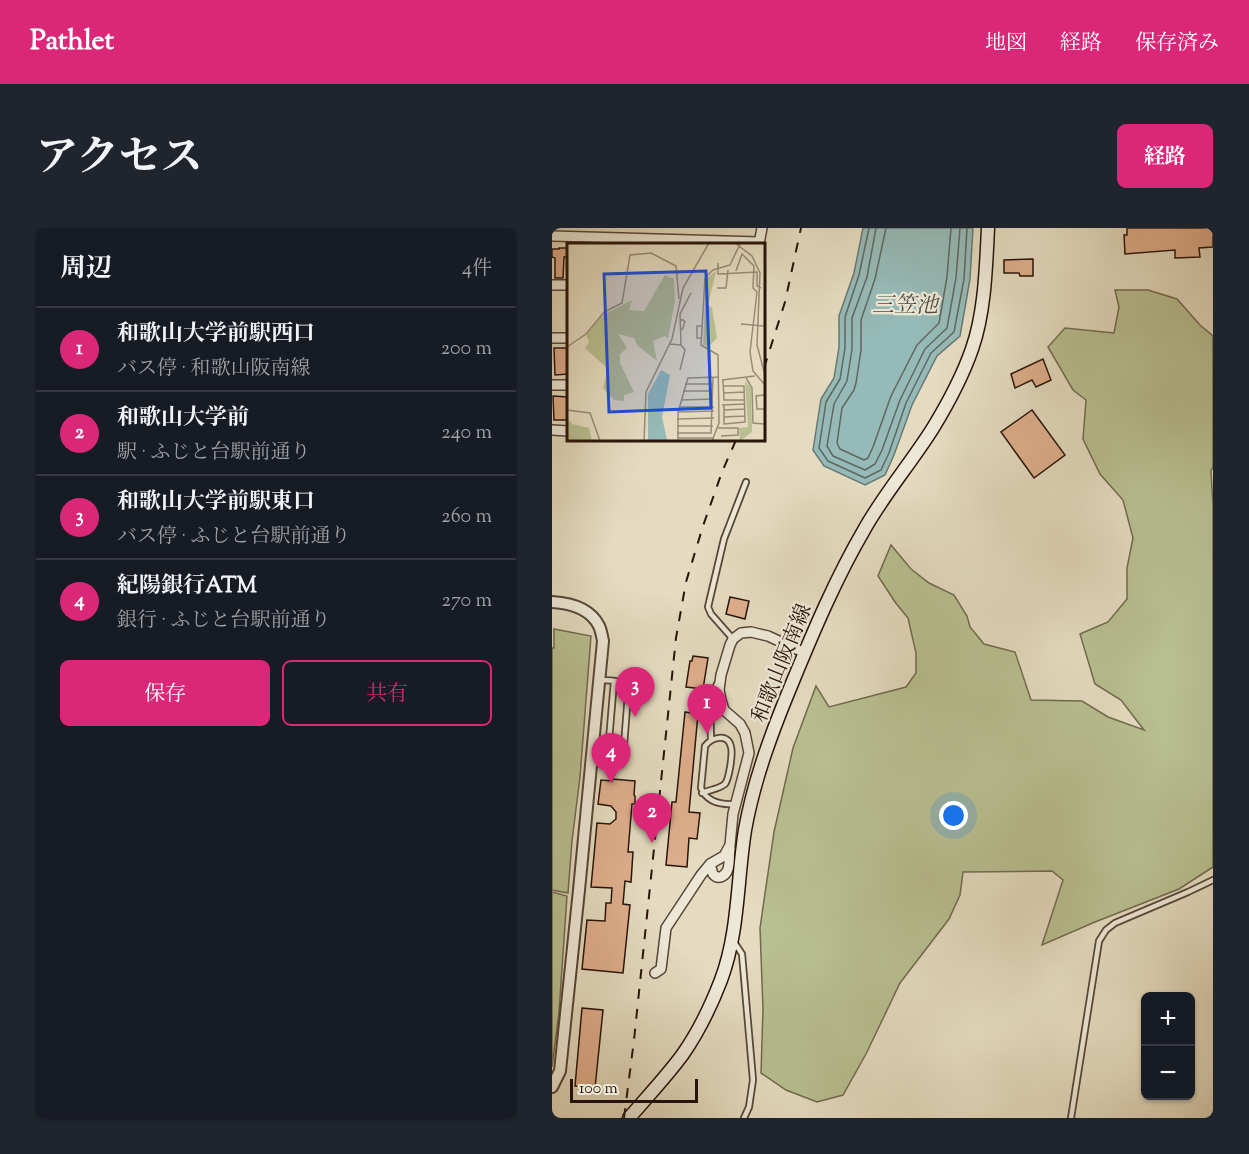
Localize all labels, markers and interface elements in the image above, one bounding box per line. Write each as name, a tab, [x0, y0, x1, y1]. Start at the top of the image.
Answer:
text: Pathlet	[30, 22, 114, 62]
text: 地図	[985, 29, 1027, 59]
text: 経路	[1060, 29, 1102, 59]
text: 保存済み	[1135, 29, 1219, 59]
button: 経路	[1117, 124, 1213, 188]
text: アクセス	[36, 130, 203, 190]
inset map	[567, 243, 765, 441]
text: 周辺	[60, 251, 112, 288]
text: 4件	[462, 255, 492, 284]
water label: 三笠池	[872, 291, 941, 323]
text: 和歌山大学前駅西口	[117, 319, 315, 351]
text: 1	[76, 335, 83, 364]
text: 200 m	[441, 335, 492, 364]
text: バス停 · 和歌山阪南線	[117, 355, 311, 384]
text: 和歌山大学前	[117, 403, 249, 435]
text: 2	[75, 419, 84, 448]
text: 240 m	[441, 419, 492, 448]
text: 駅 · ふじと台駅前通り	[117, 439, 311, 468]
text: 和歌山大学前駅東口	[117, 487, 315, 519]
text: 3	[75, 503, 84, 532]
text: 260 m	[441, 503, 492, 532]
text: バス停 · ふじと台駅前通り	[117, 523, 351, 552]
text: 紀陽銀行ATM	[117, 571, 257, 603]
text: 4	[74, 587, 85, 616]
text: 270 m	[442, 587, 492, 616]
street label: 和歌山阪南線	[745, 600, 820, 728]
text: 銀行 · ふじと台駅前通り	[117, 607, 331, 636]
button: 保存	[60, 660, 270, 726]
button: 共有	[282, 660, 492, 726]
pin: 3	[616, 668, 655, 717]
pin: 1	[688, 684, 726, 734]
pin: 4	[592, 734, 630, 783]
pin: 2	[632, 794, 672, 843]
your location	[939, 801, 968, 830]
map controls	[1141, 992, 1195, 1100]
button: +	[1141, 992, 1195, 1046]
button: −	[1141, 1046, 1195, 1100]
scale bar	[570, 1076, 698, 1104]
text: 100 m	[579, 1078, 618, 1101]

